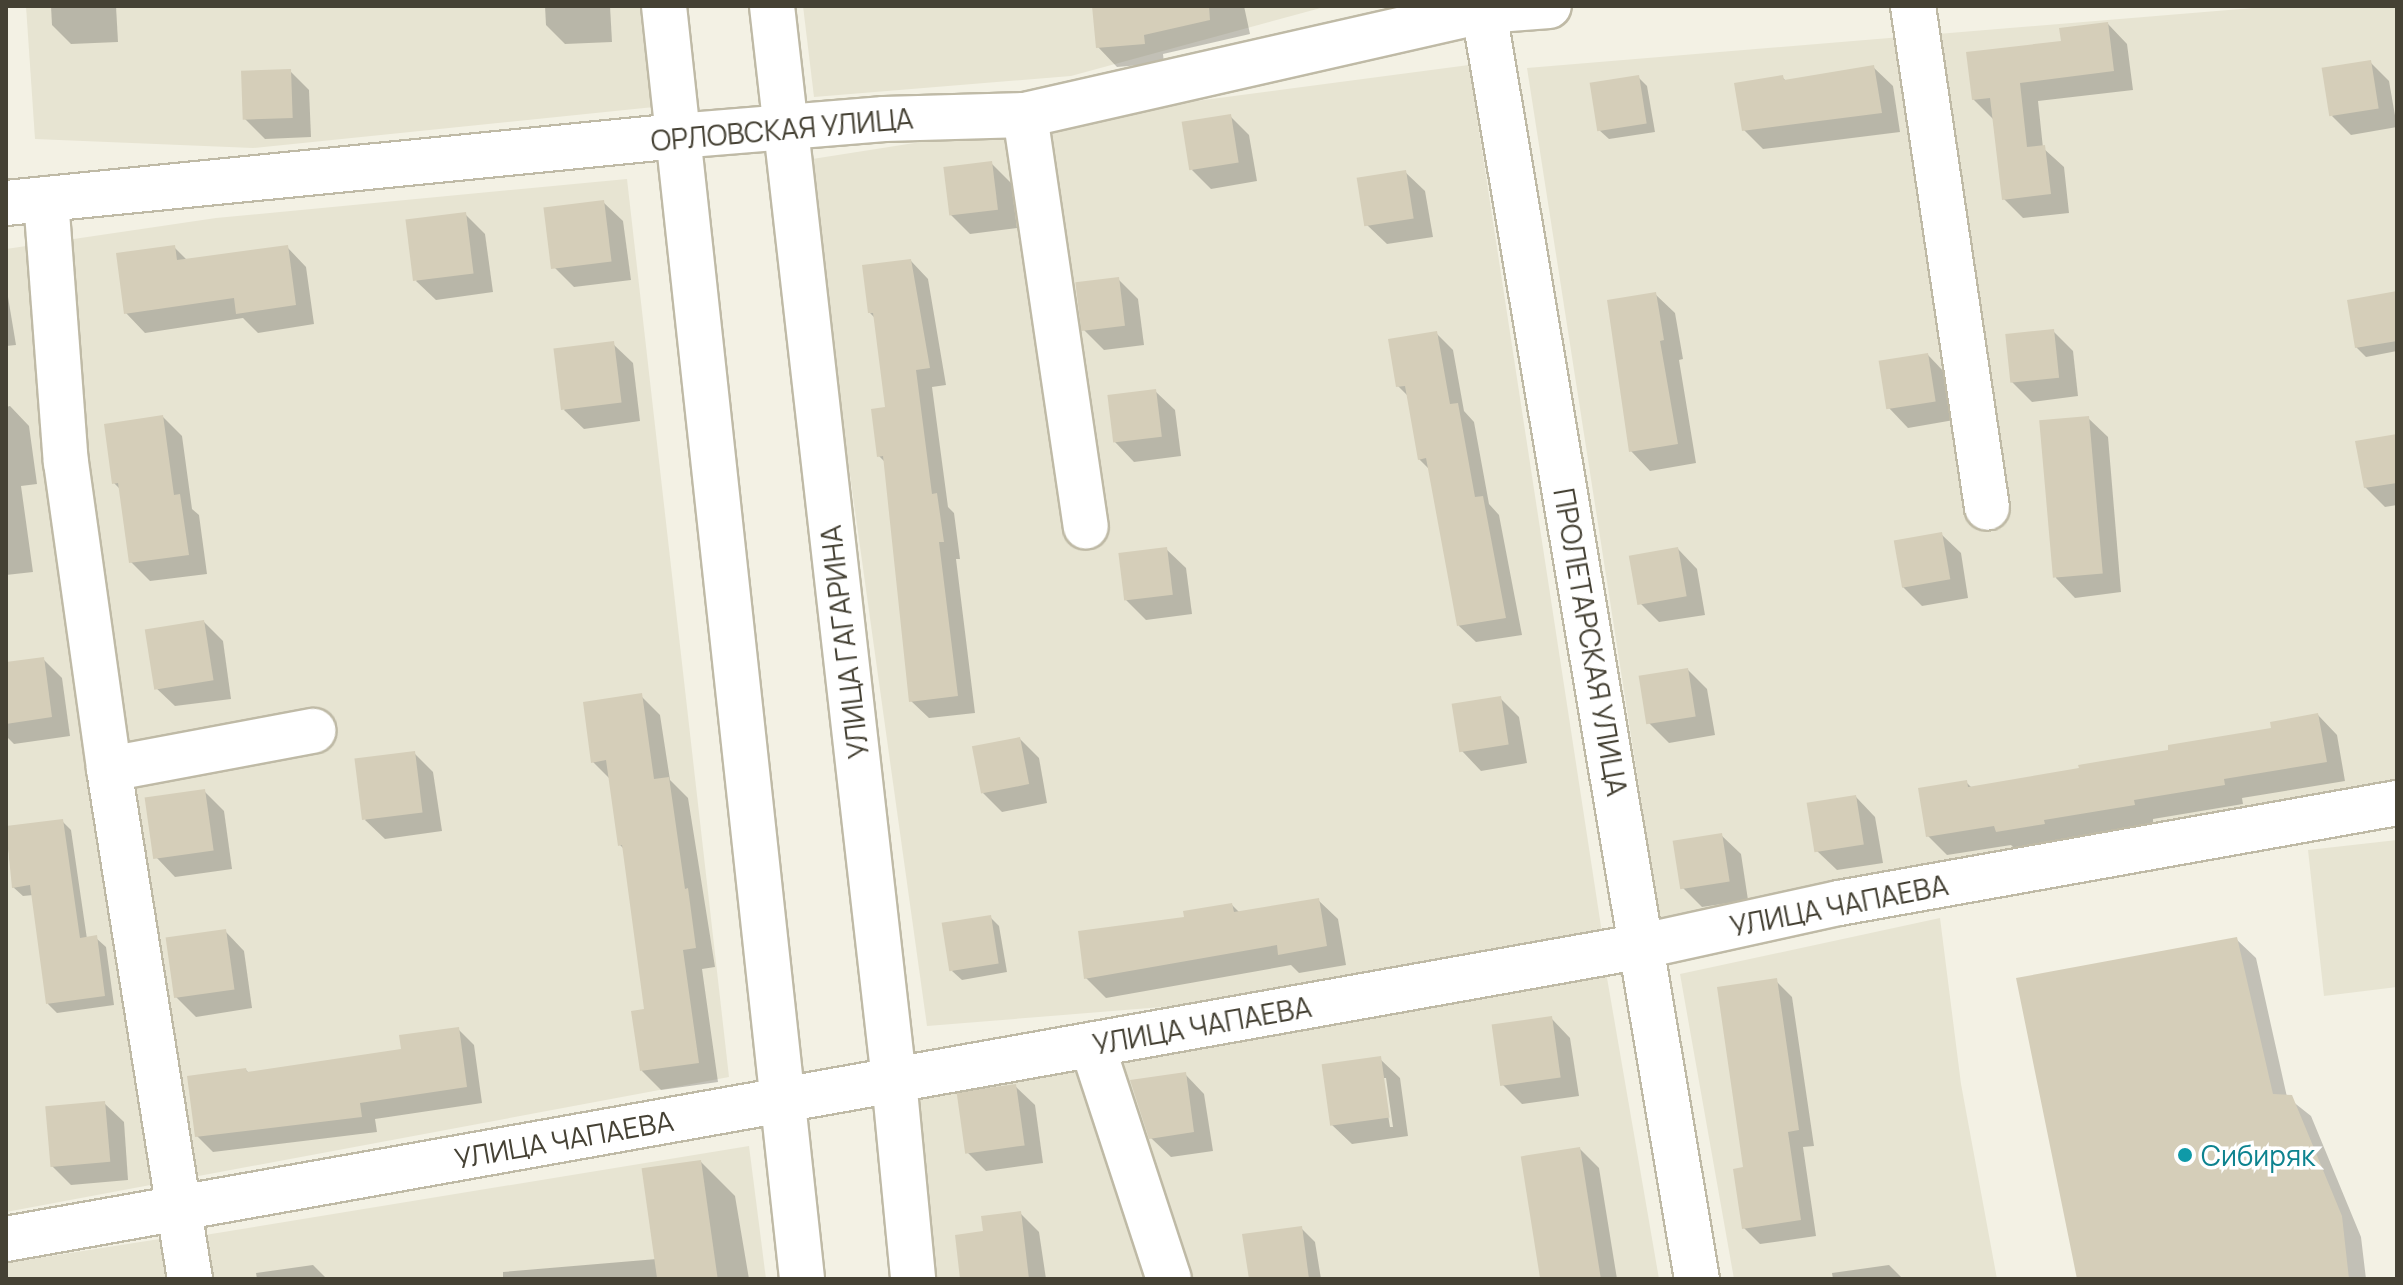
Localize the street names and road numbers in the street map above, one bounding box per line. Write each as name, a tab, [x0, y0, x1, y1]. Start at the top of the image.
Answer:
street label: ОРЛОВСКАЯ УЛИЦА	[649, 101, 915, 157]
street label: ПРОЛЕТАРСКАЯ УЛИЦА	[1547, 485, 1635, 799]
street label: УЛИЦА ГАГАРИНА	[813, 524, 875, 760]
street label: УЛИЦА ЧАПАЕВА	[1727, 867, 1951, 943]
street label: УЛИЦА ЧАПАЕВА	[1090, 989, 1314, 1061]
street label: УЛИЦА ЧАПАЕВА	[452, 1103, 676, 1175]

